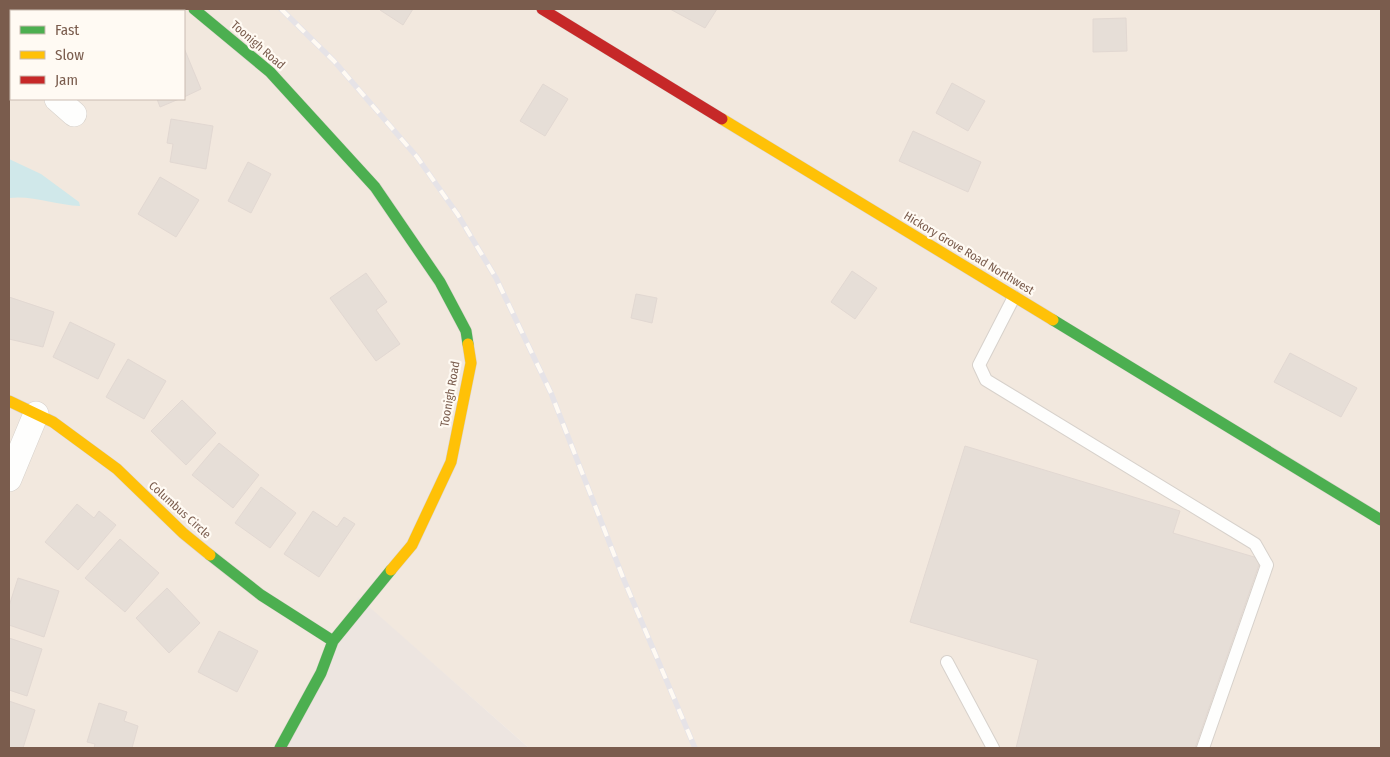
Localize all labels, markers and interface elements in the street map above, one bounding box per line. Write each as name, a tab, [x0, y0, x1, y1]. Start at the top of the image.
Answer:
legend	[10, 10, 185, 100]
street label: Toonigh Road	[228, 18, 288, 72]
text: Fast	[55, 21, 79, 39]
text: Slow	[55, 46, 84, 64]
text: Jam	[55, 71, 78, 89]
street label: Hickory Grove Road Northwest	[901, 209, 1037, 297]
street label: Toonigh Road	[437, 360, 463, 428]
street label: Columbus Circle	[146, 479, 214, 542]

